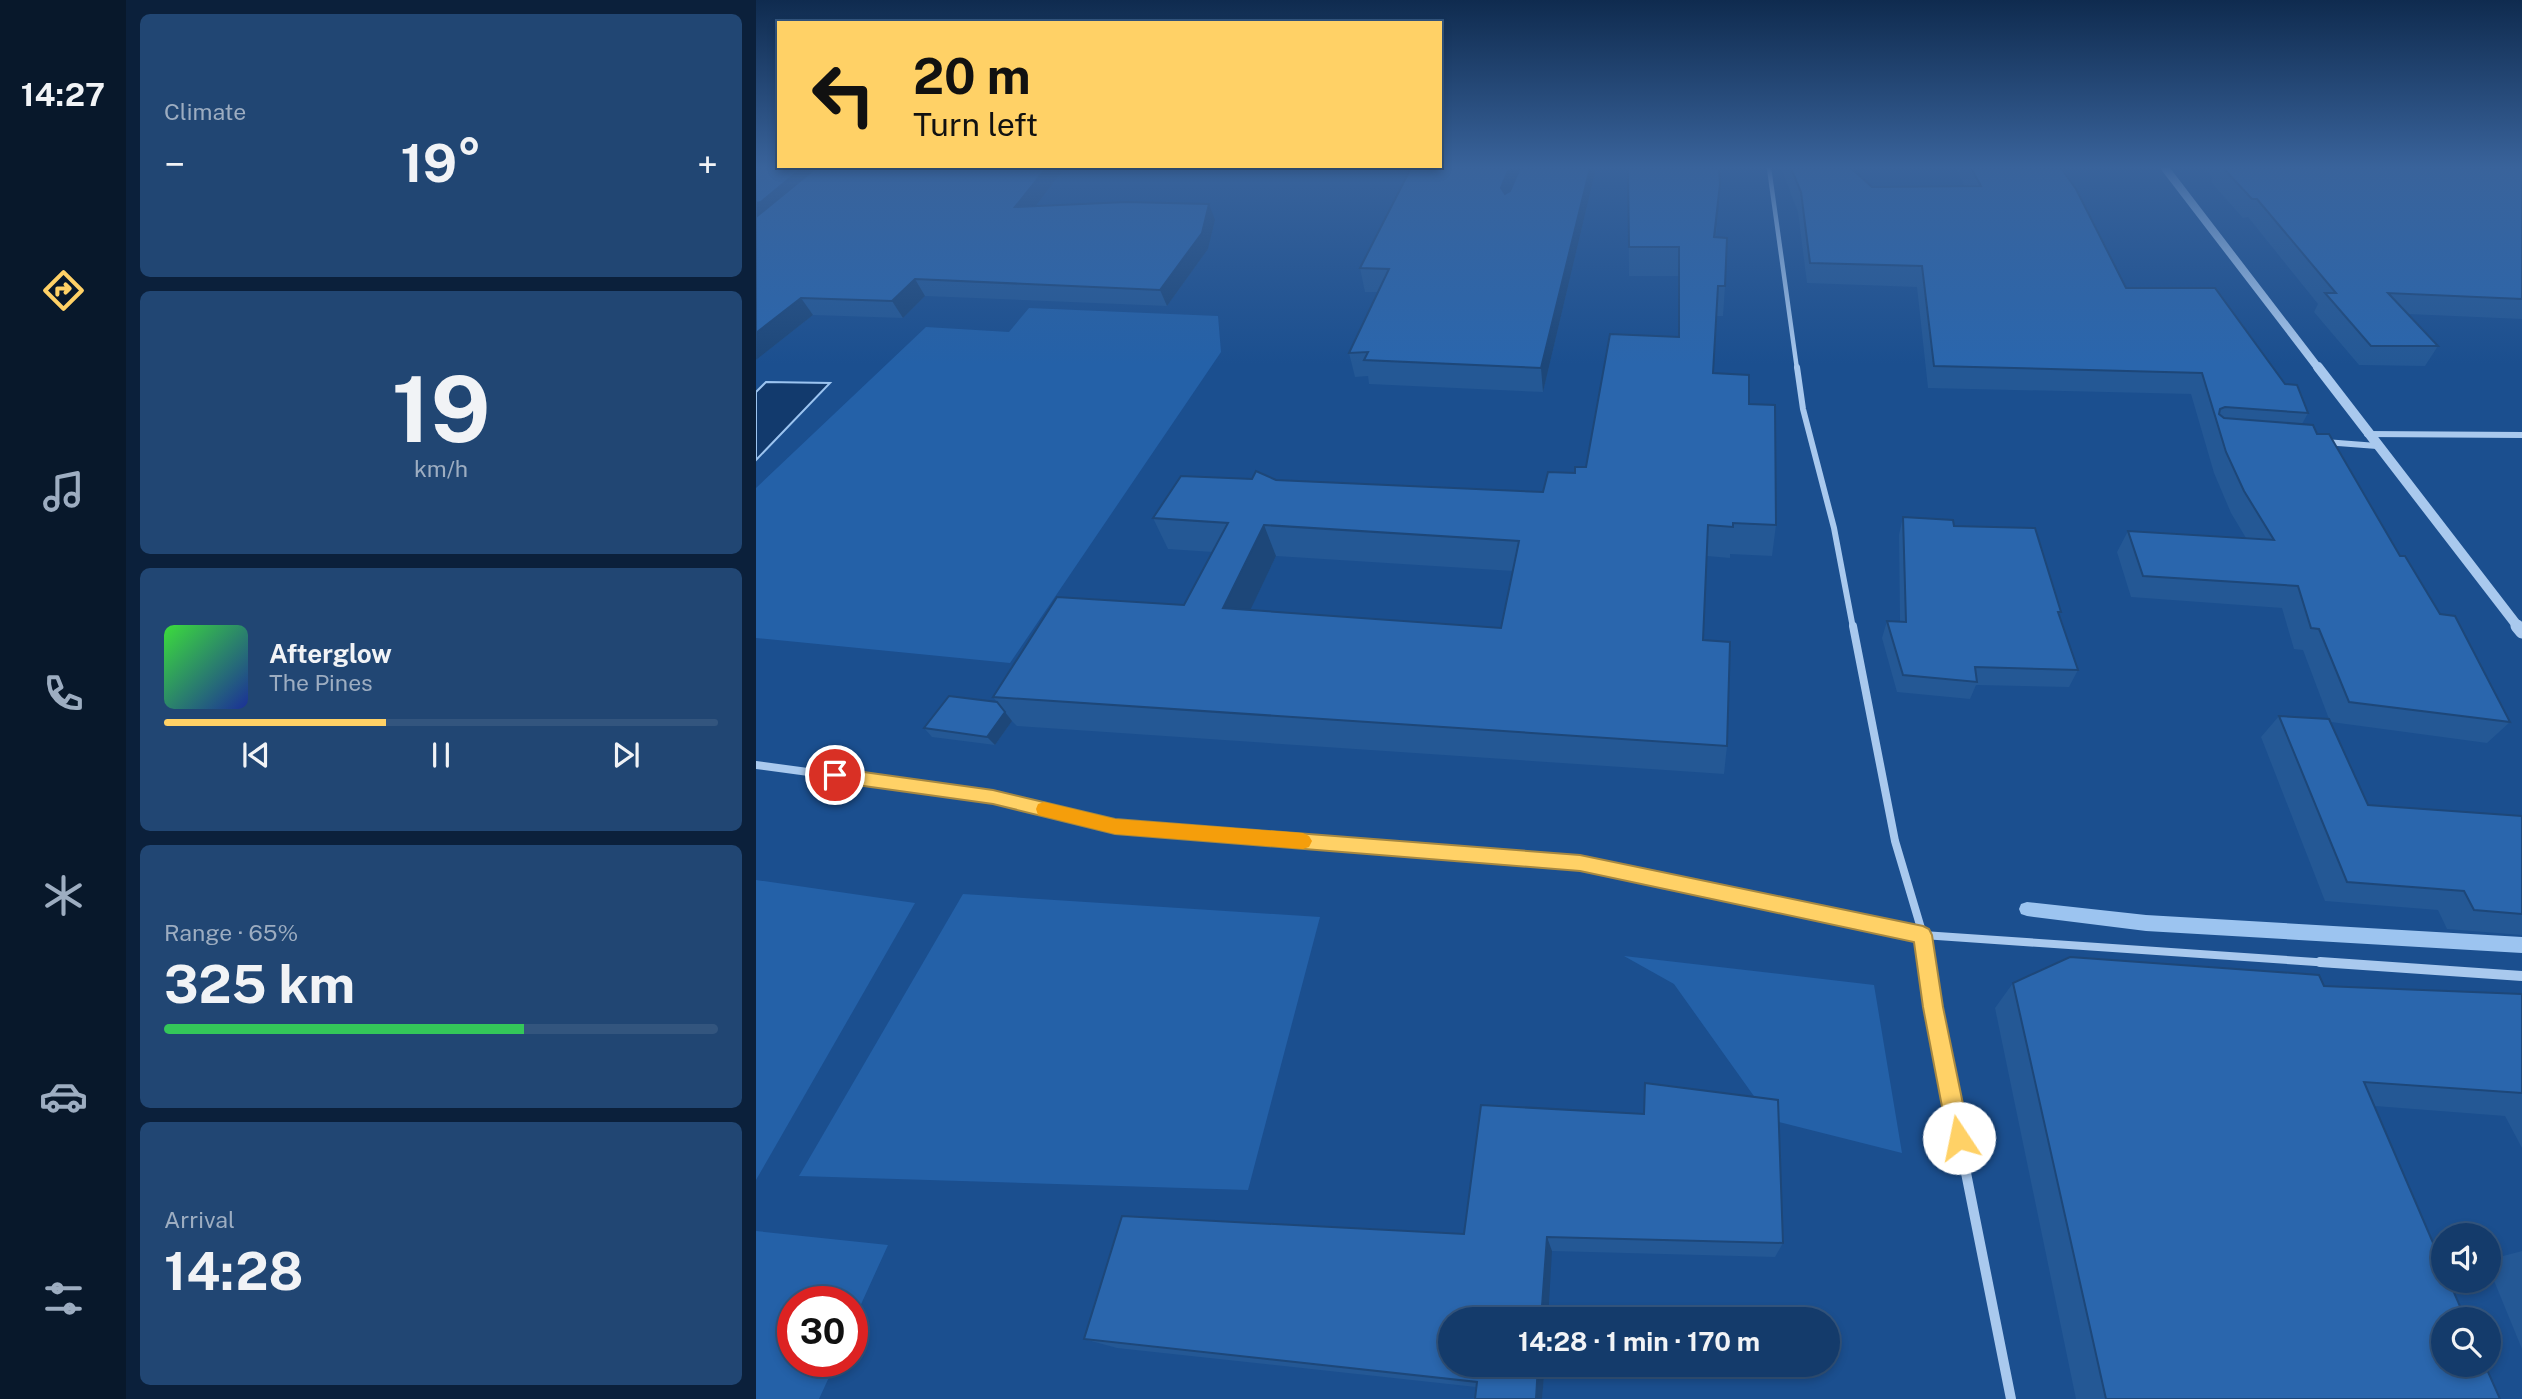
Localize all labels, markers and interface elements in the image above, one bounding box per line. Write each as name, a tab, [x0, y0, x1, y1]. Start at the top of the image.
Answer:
text: 20 m	[913, 47, 1031, 105]
icon: left	[798, 49, 889, 140]
text: 14:27	[21, 76, 105, 113]
text: Climate	[164, 98, 246, 125]
text: Turn left	[913, 106, 1038, 143]
text: 19°	[400, 133, 482, 194]
text: −	[164, 142, 185, 187]
text: +	[697, 142, 718, 187]
icon: directions	[39, 266, 88, 315]
text: 19	[392, 356, 490, 462]
text: km/h	[414, 455, 468, 482]
icon: music	[39, 467, 88, 516]
text: Afterglow	[269, 638, 392, 669]
icon: phone	[39, 669, 88, 718]
text: The Pines	[269, 669, 373, 696]
icon: previous	[237, 736, 275, 774]
icon: pause	[422, 736, 460, 774]
icon: next	[607, 736, 645, 774]
pin	[805, 745, 865, 805]
icon: arrive	[816, 756, 854, 794]
icon: climate	[39, 871, 88, 920]
text: Range · 65%	[164, 919, 298, 946]
text: 325 km	[164, 954, 355, 1015]
icon: car	[39, 1072, 88, 1121]
position arrow	[1922, 1101, 1996, 1175]
text: Arrival	[164, 1206, 235, 1233]
map controls	[2431, 1223, 2501, 1377]
button: sound	[2431, 1223, 2501, 1293]
text: 14:28	[164, 1241, 303, 1302]
icon: filters	[39, 1274, 88, 1323]
speed limit sign: 30	[777, 1286, 868, 1377]
button: search	[2431, 1307, 2501, 1377]
text: 14:28 · 1 min · 170 m	[1518, 1326, 1760, 1357]

